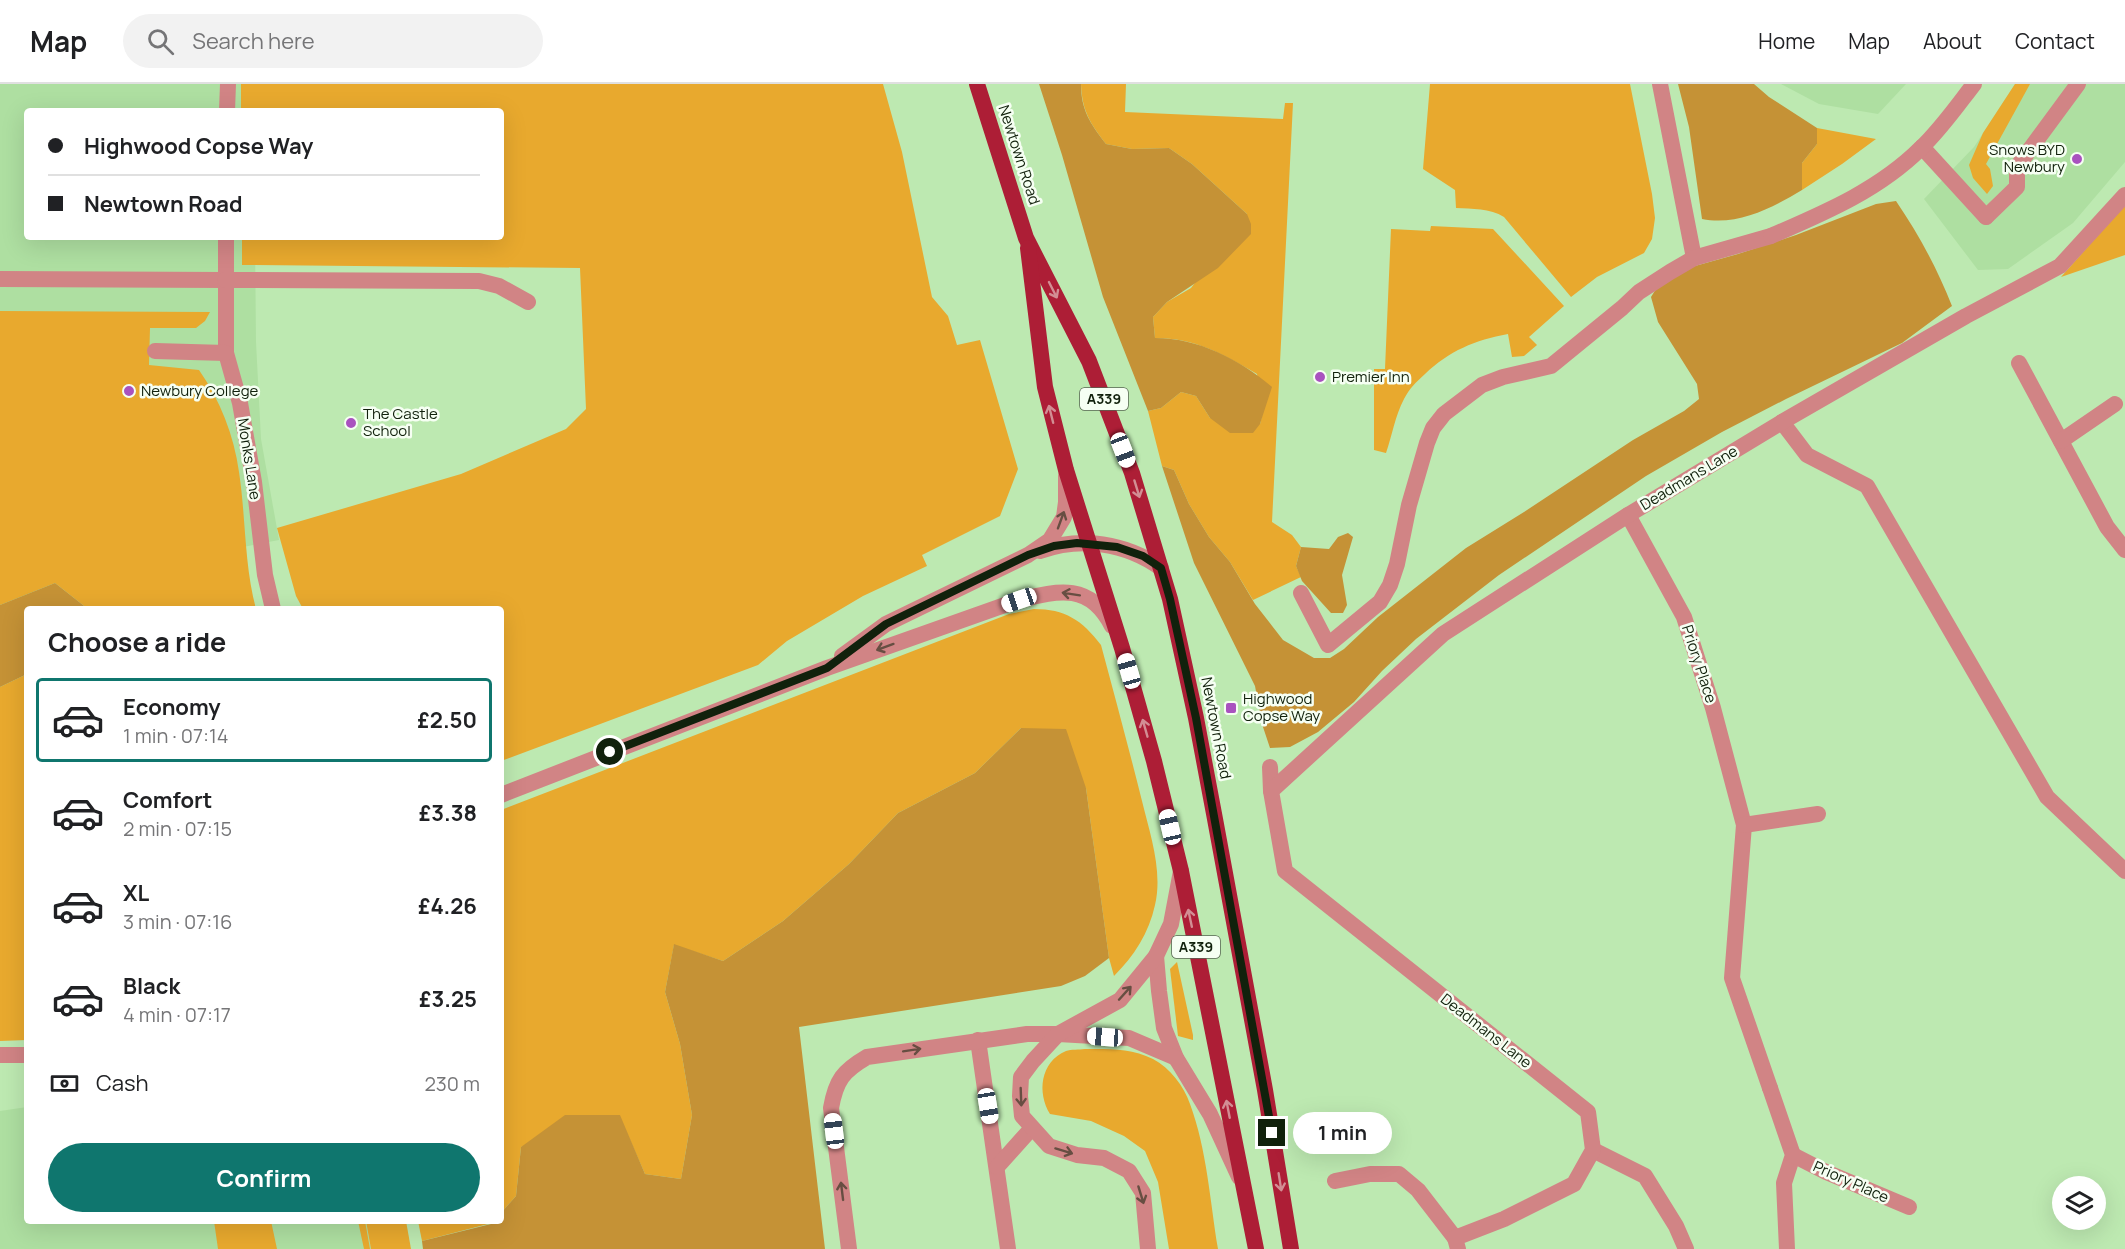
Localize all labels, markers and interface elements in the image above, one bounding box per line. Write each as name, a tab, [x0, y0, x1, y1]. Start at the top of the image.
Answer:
search box	[123, 14, 543, 68]
text: Map	[30, 22, 87, 60]
icon: search	[144, 25, 177, 58]
text: Search here	[192, 26, 315, 56]
text: Home	[1758, 27, 1815, 55]
text: Map	[1848, 27, 1890, 55]
text: About	[1923, 27, 1982, 55]
text: Contact	[2015, 27, 2095, 55]
street label: Newtown Road	[993, 102, 1045, 207]
text: Highwood Copse Way	[84, 131, 313, 161]
place label: Snows BYD Newbury	[1989, 139, 2065, 177]
marker: Snows BYD Newbury	[2070, 152, 2084, 166]
text: Newtown Road	[84, 189, 243, 219]
one-way arrow	[1048, 280, 1059, 298]
place label: Premier Inn	[1332, 366, 1410, 387]
marker: Premier Inn	[1313, 370, 1327, 384]
place label: Newbury College	[141, 380, 259, 401]
marker: Newbury College	[122, 384, 136, 398]
road number: A339	[1080, 388, 1128, 410]
place label: The Castle School	[363, 403, 438, 441]
one-way arrow	[1045, 405, 1057, 424]
marker: The Castle School	[344, 416, 358, 430]
street label: Monks Lane	[233, 417, 266, 501]
car	[1108, 430, 1138, 470]
street label: Deadmans Lane	[1636, 440, 1742, 515]
one-way arrow	[1132, 479, 1143, 498]
one-way arrow	[1056, 511, 1067, 529]
car	[999, 586, 1039, 614]
one-way arrow	[1062, 588, 1082, 599]
street label: Priory Place	[1677, 622, 1722, 706]
text: Choose a ride	[48, 623, 226, 660]
one-way arrow	[877, 642, 895, 653]
car	[1115, 651, 1143, 691]
street label: Newtown Road	[1196, 675, 1237, 781]
place label: Highwood Copse Way	[1243, 688, 1320, 726]
text: Economy	[123, 692, 221, 722]
icon: car	[51, 693, 105, 747]
marker: Highwood Copse Way	[1224, 701, 1238, 715]
text: £2.50	[417, 705, 477, 735]
one-way arrow	[1139, 719, 1150, 738]
text: 1 min · 07:14	[123, 722, 229, 749]
route start	[596, 738, 623, 765]
text: Comfort	[123, 785, 212, 815]
icon: car	[51, 786, 105, 840]
text: £3.38	[419, 798, 477, 828]
car	[1157, 807, 1183, 847]
text: 2 min · 07:15	[123, 815, 232, 842]
text: XL	[123, 878, 149, 908]
icon: car	[51, 879, 105, 933]
text: £4.26	[418, 891, 477, 921]
text: 3 min · 07:16	[123, 908, 233, 935]
one-way arrow	[1184, 909, 1195, 928]
road number: A339	[1172, 936, 1220, 958]
text: Black	[123, 971, 180, 1001]
icon: car	[51, 972, 105, 1026]
text: £3.25	[419, 984, 477, 1014]
one-way arrow	[1118, 986, 1132, 1001]
street label: Deadmans Lane	[1436, 988, 1536, 1073]
text: 4 min · 07:17	[123, 1001, 231, 1028]
car	[1086, 1027, 1124, 1047]
one-way arrow	[902, 1045, 921, 1056]
icon: cash	[48, 1067, 81, 1100]
text: Cash	[96, 1068, 149, 1098]
text: 230 m	[424, 1070, 480, 1097]
car	[976, 1087, 1000, 1125]
one-way arrow	[1015, 1087, 1027, 1106]
one-way arrow	[1222, 1100, 1233, 1120]
car	[823, 1112, 845, 1150]
callout: 1 min	[1293, 1112, 1392, 1154]
route end	[1258, 1119, 1285, 1146]
text: 1 min	[1318, 1119, 1367, 1146]
button: Confirm	[48, 1143, 480, 1212]
one-way arrow	[1054, 1146, 1073, 1157]
street label: Priory Place	[1810, 1156, 1893, 1208]
one-way arrow	[1275, 1172, 1286, 1191]
map controls	[2052, 1176, 2106, 1230]
button: layers	[2052, 1176, 2106, 1230]
one-way arrow	[836, 1182, 847, 1201]
one-way arrow	[1136, 1185, 1147, 1204]

